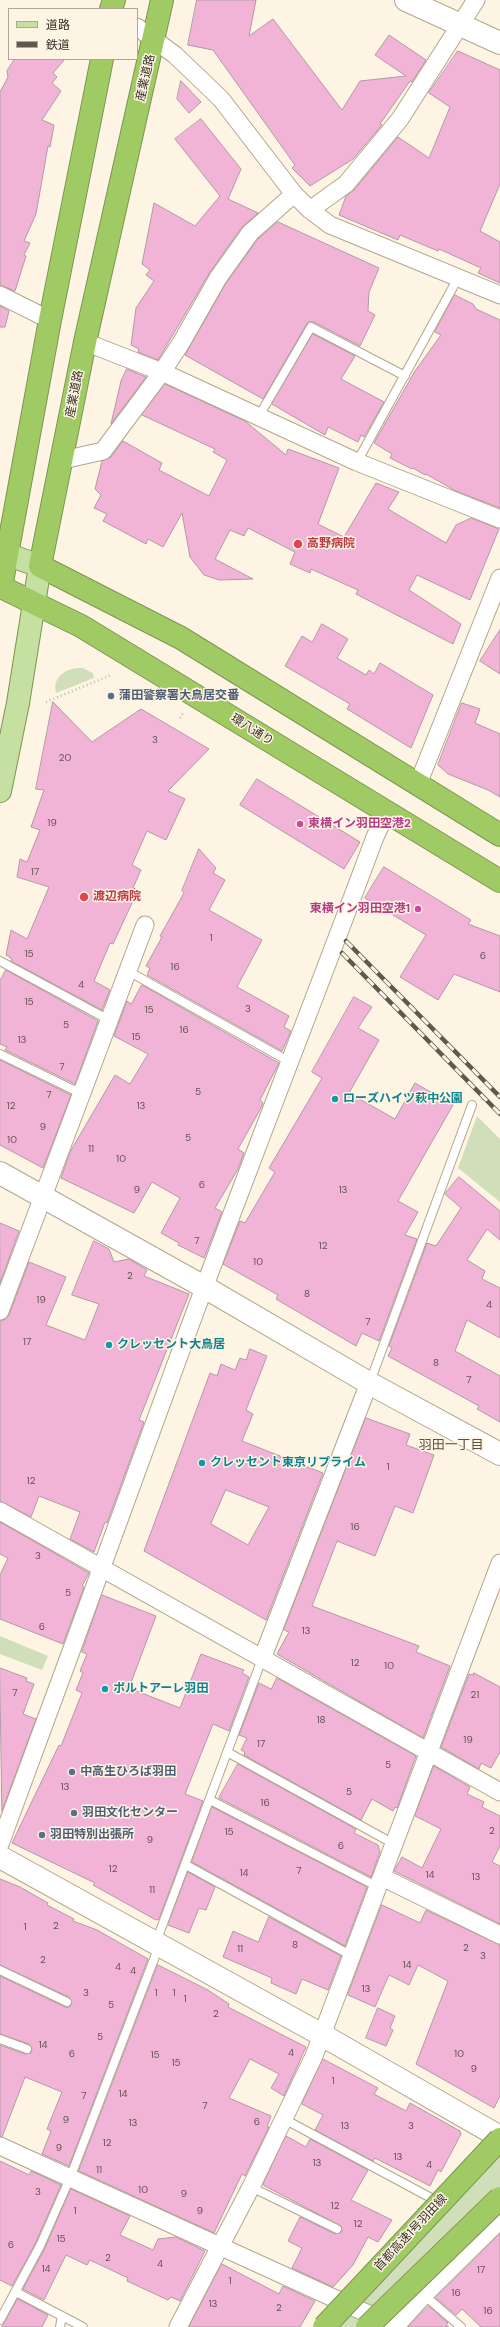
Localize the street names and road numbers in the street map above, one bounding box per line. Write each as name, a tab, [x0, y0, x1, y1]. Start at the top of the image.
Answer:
street label: 産業道路	[134, 53, 158, 103]
street label: 産業道路	[63, 369, 87, 419]
street label: 環八通り	[228, 711, 276, 749]
street label: 首都高速1号羽田線	[372, 2192, 450, 2274]

